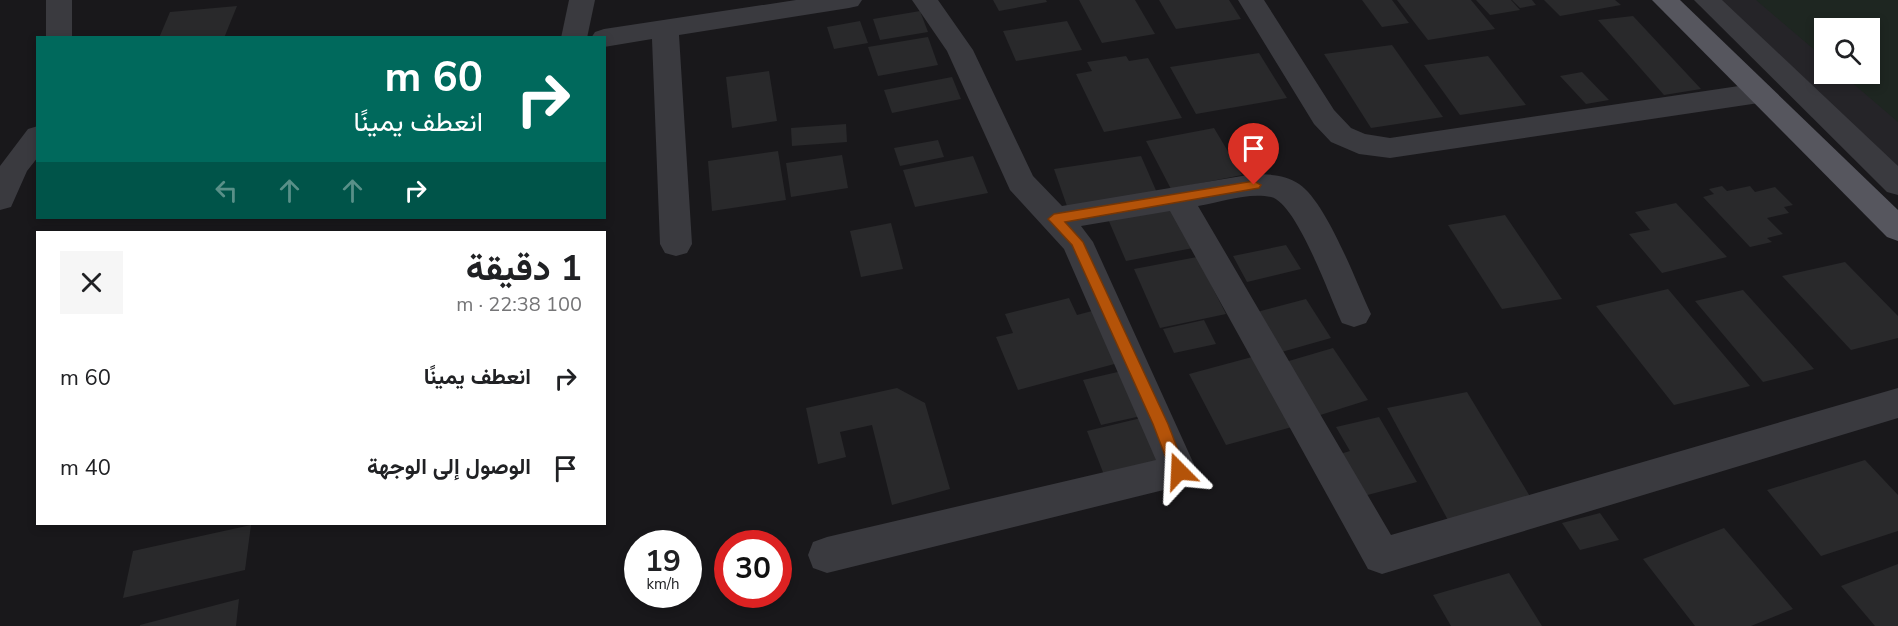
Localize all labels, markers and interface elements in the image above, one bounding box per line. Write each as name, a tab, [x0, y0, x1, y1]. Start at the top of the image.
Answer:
map controls	[1814, 18, 1880, 84]
button: search	[1814, 18, 1880, 84]
text: 60 m	[384, 49, 483, 106]
icon: right	[504, 60, 582, 138]
text: انعطف يمينًا	[353, 104, 483, 141]
pin	[1228, 123, 1279, 185]
icon: arrive	[1237, 132, 1270, 165]
icon: left	[210, 174, 243, 207]
icon: ahead	[273, 174, 306, 207]
icon: ahead	[336, 174, 369, 207]
icon: right	[399, 174, 432, 207]
text: 1 دقيقة	[466, 244, 582, 293]
button: close	[60, 251, 123, 314]
text: 100 m · 22:38	[456, 291, 582, 318]
text: انعطف يمينًا	[424, 362, 531, 392]
icon: right	[549, 362, 582, 395]
text: 60 m	[60, 363, 111, 393]
position arrow	[1147, 439, 1211, 503]
text: الوصول إلى الوجهة	[367, 452, 531, 482]
icon: arrive	[549, 452, 582, 485]
text: 40 m	[60, 453, 111, 483]
speed limit sign: 30	[714, 530, 792, 608]
text: 19	[645, 541, 681, 582]
text: km/h	[646, 574, 680, 594]

